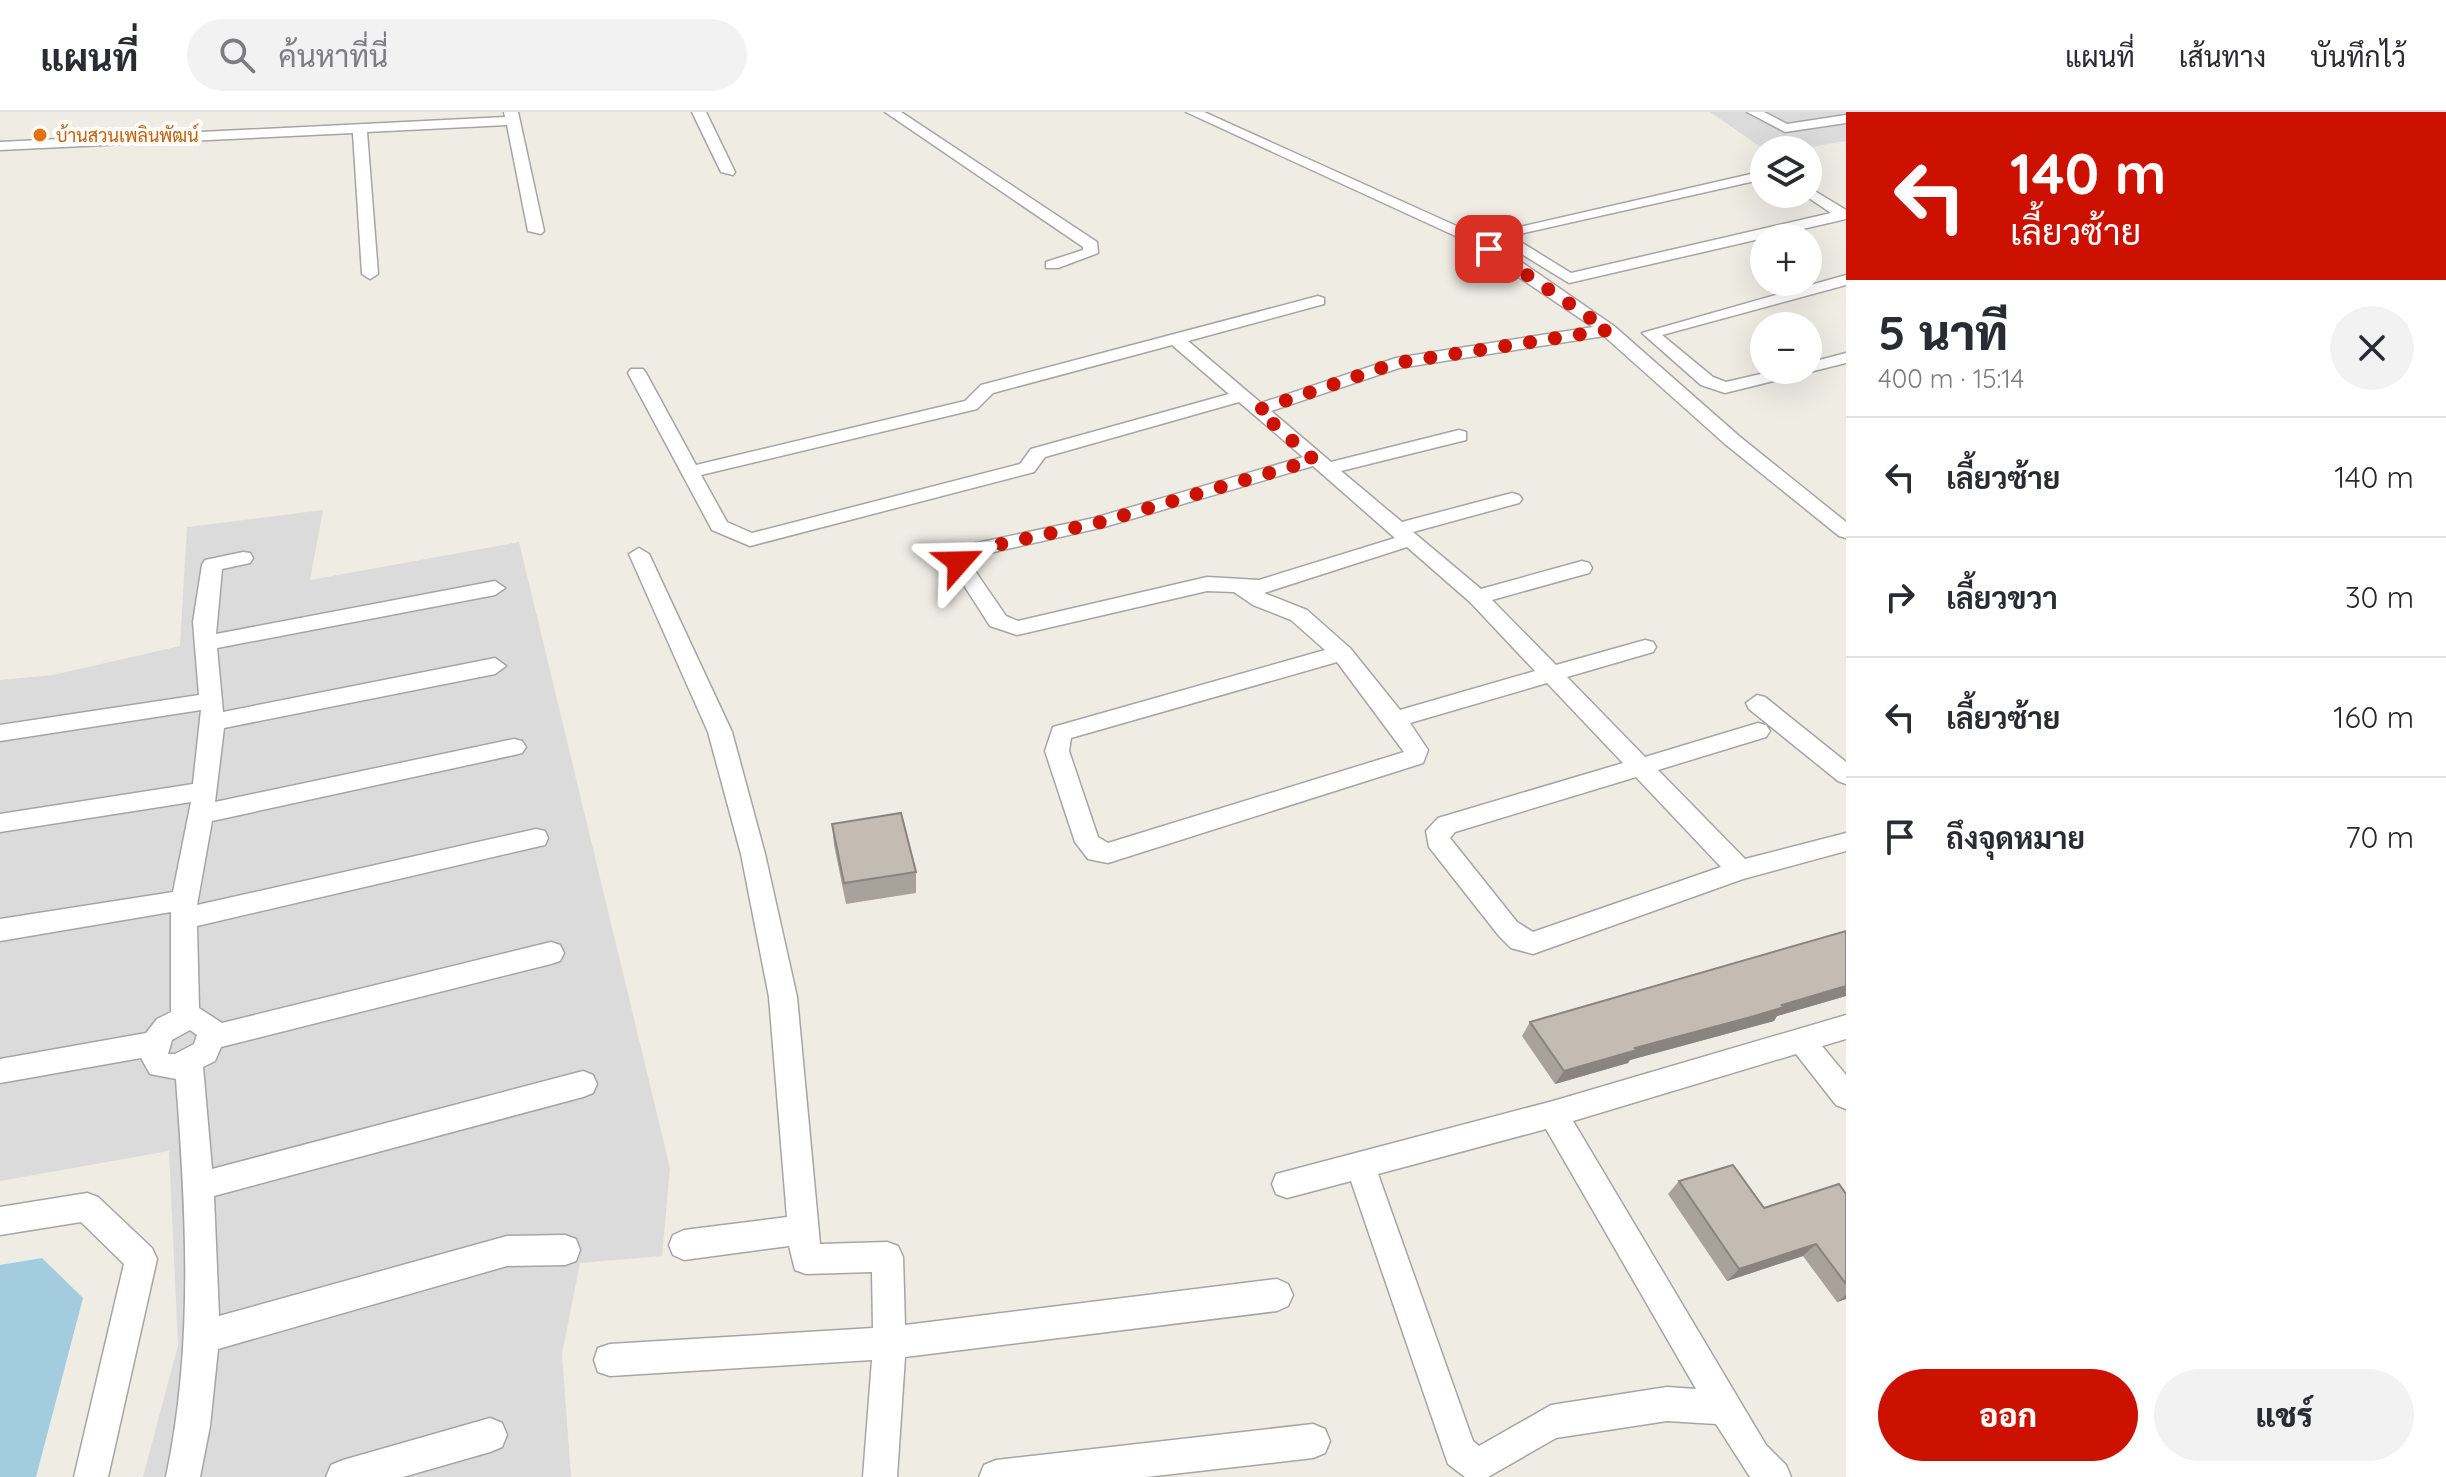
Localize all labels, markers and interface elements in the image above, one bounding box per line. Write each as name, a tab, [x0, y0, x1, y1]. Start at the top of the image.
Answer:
search box	[187, 19, 747, 91]
text: แผนที่	[40, 33, 139, 81]
icon: search	[215, 33, 259, 77]
text: ค้นหาที่นี่	[279, 37, 388, 75]
text: แผนที่	[2065, 39, 2135, 74]
text: เส้นทาง	[2179, 39, 2266, 74]
text: บันทึกไว้	[2310, 39, 2406, 74]
place label: บ้านสวนเพลินพัฒน์	[56, 123, 199, 147]
marker: บ้านสวนเพลินพัฒน์	[31, 126, 49, 144]
map controls	[1750, 136, 1822, 384]
button: layers	[1750, 136, 1822, 208]
text: 140 m	[2010, 138, 2166, 208]
icon: left	[1878, 144, 1982, 248]
text: เลี้ยวซ้าย	[2010, 209, 2141, 254]
pin	[1455, 215, 1523, 283]
button: +	[1750, 224, 1822, 296]
icon: arrive	[1467, 227, 1511, 271]
text: 5 นาที	[1878, 302, 2008, 362]
button: close	[2330, 306, 2414, 390]
button: −	[1750, 312, 1822, 384]
text: 400 m · 15:14	[1878, 362, 2024, 395]
icon: left	[1878, 455, 1922, 499]
text: 140 m	[2334, 458, 2414, 496]
text: เลี้ยวซ้าย	[1946, 459, 2060, 497]
position arrow	[917, 520, 1001, 604]
icon: right	[1878, 575, 1922, 619]
text: 30 m	[2345, 578, 2414, 616]
text: เลี้ยวขวา	[1946, 579, 2058, 617]
icon: left	[1878, 695, 1922, 739]
text: 160 m	[2333, 698, 2414, 736]
text: เลี้ยวซ้าย	[1946, 699, 2060, 737]
icon: arrive	[1878, 815, 1922, 859]
text: 70 m	[2345, 818, 2414, 856]
text: ถึงจุดหมาย	[1946, 819, 2085, 857]
button: ออก	[1878, 1369, 2138, 1461]
button: แชร์	[2154, 1369, 2414, 1461]

